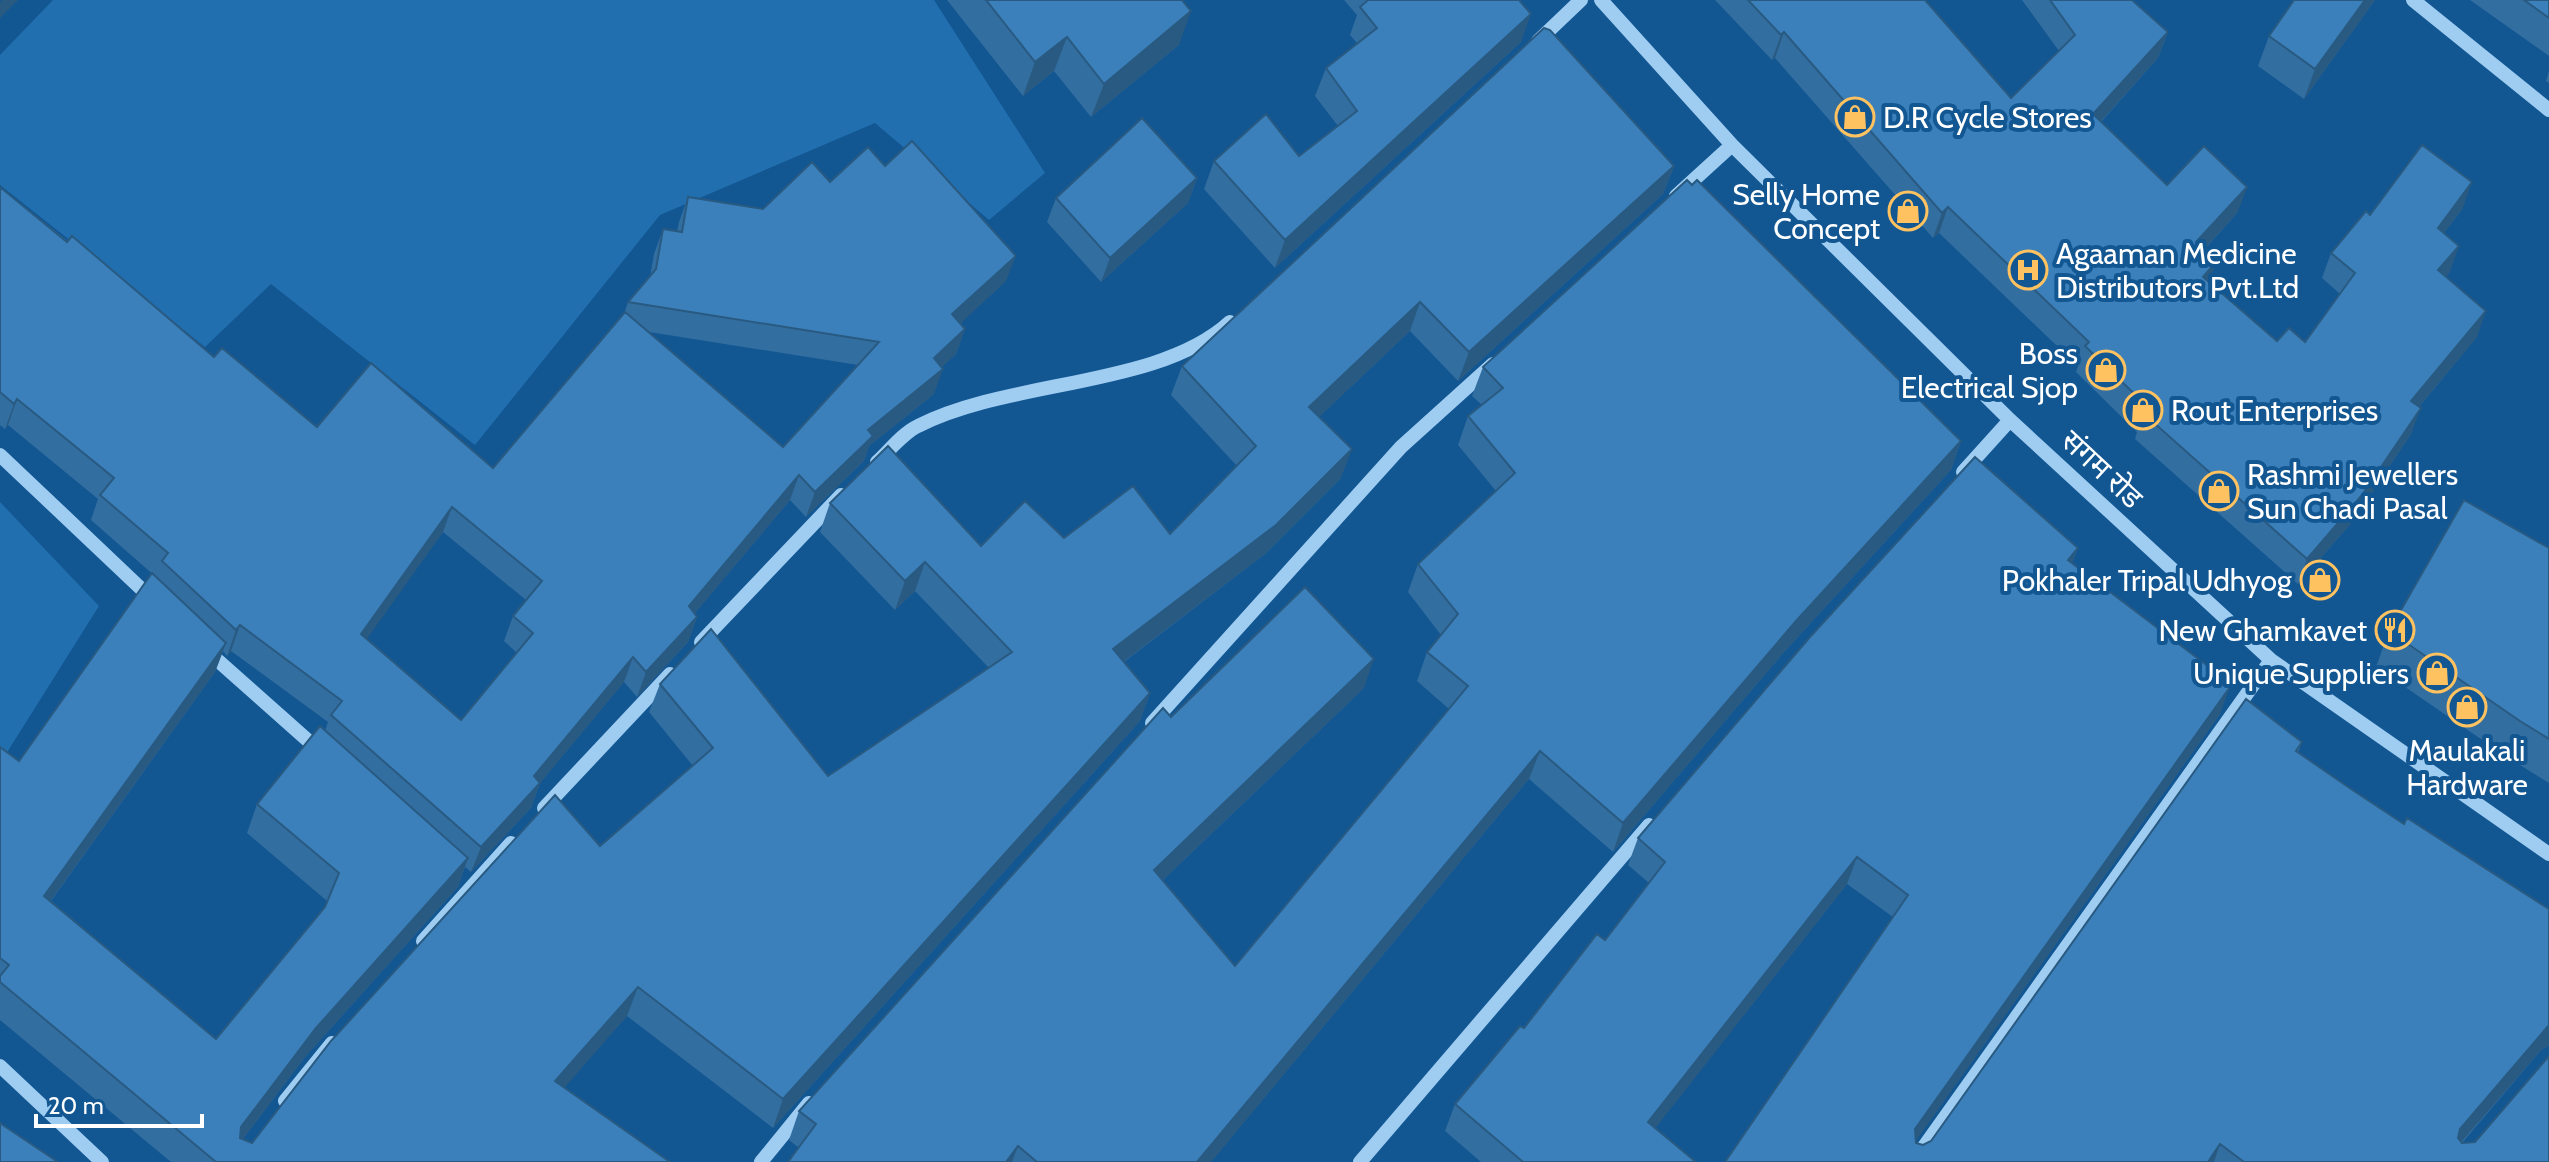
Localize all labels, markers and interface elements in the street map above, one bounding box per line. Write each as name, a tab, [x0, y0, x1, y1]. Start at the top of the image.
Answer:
shop icon: D.R Cycle Stores	[1834, 96, 1876, 138]
place label: D.R Cycle Stores	[1883, 99, 2092, 136]
place label: Selly Home Concept	[1732, 176, 1880, 247]
shop icon: Selly Home Concept	[1887, 190, 1929, 232]
place label: Agaaman Medicine Distributors Pvt.Ltd	[2056, 235, 2299, 306]
hospital icon: Agaaman Medicine Distributors Pvt.Ltd	[2007, 249, 2049, 291]
place label: Boss Electrical Sjop	[1901, 335, 2078, 406]
shop icon: Boss Electrical Sjop	[2085, 349, 2127, 391]
shop icon: Rout Enterprises	[2122, 389, 2164, 431]
place label: Rout Enterprises	[2171, 392, 2378, 429]
street label: संगम रोड	[2054, 422, 2151, 517]
place label: Rashmi Jewellers Sun Chadi Pasal	[2247, 456, 2458, 527]
shop icon: Rashmi Jewellers Sun Chadi Pasal	[2198, 470, 2240, 512]
shop icon: Pokhaler Tripal Udhyog	[2299, 559, 2341, 601]
place label: Pokhaler Tripal Udhyog	[2002, 562, 2293, 599]
restaurant icon: New Ghamkavet	[2374, 609, 2416, 651]
place label: New Ghamkavet	[2158, 612, 2367, 649]
shop icon: Unique Suppliers	[2416, 652, 2458, 694]
place label: Unique Suppliers	[2193, 655, 2409, 692]
shop icon: Maulakali Hardware	[2446, 686, 2488, 728]
place label: Maulakali Hardware	[2406, 732, 2528, 803]
scale bar	[36, 1078, 202, 1128]
text: 20 m	[48, 1091, 104, 1120]

